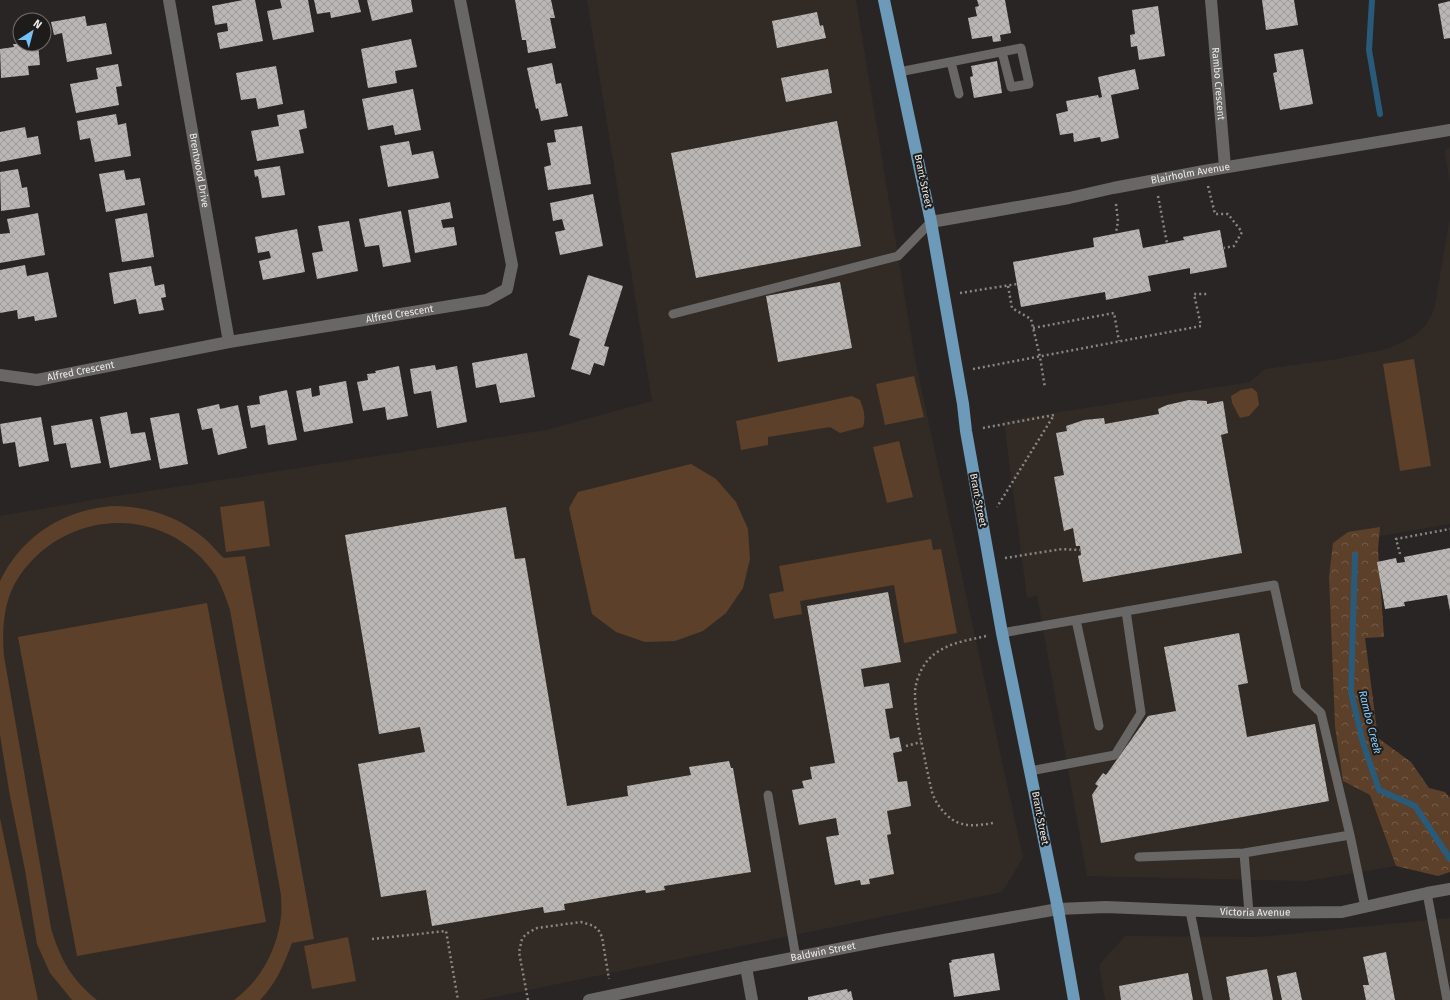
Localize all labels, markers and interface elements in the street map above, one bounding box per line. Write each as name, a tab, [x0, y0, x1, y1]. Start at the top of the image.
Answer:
north arrow	[12, 12, 52, 52]
text: N	[31, 17, 44, 32]
street label: Rambo Crescent	[1209, 47, 1227, 121]
street label: Brentwood Drive	[186, 132, 211, 209]
street label: Brant Street	[911, 153, 935, 209]
street label: Blairholm Avenue	[1150, 161, 1231, 187]
street label: Alfred Crescent	[365, 303, 435, 326]
street label: Alfred Crescent	[46, 359, 116, 384]
street label: Brant Street	[967, 472, 989, 528]
water label: Rambo Creek	[1356, 689, 1384, 755]
street label: Brant Street	[1029, 790, 1051, 846]
street label: Victoria Avenue	[1220, 906, 1290, 919]
street label: Baldwin Street	[790, 940, 857, 964]

